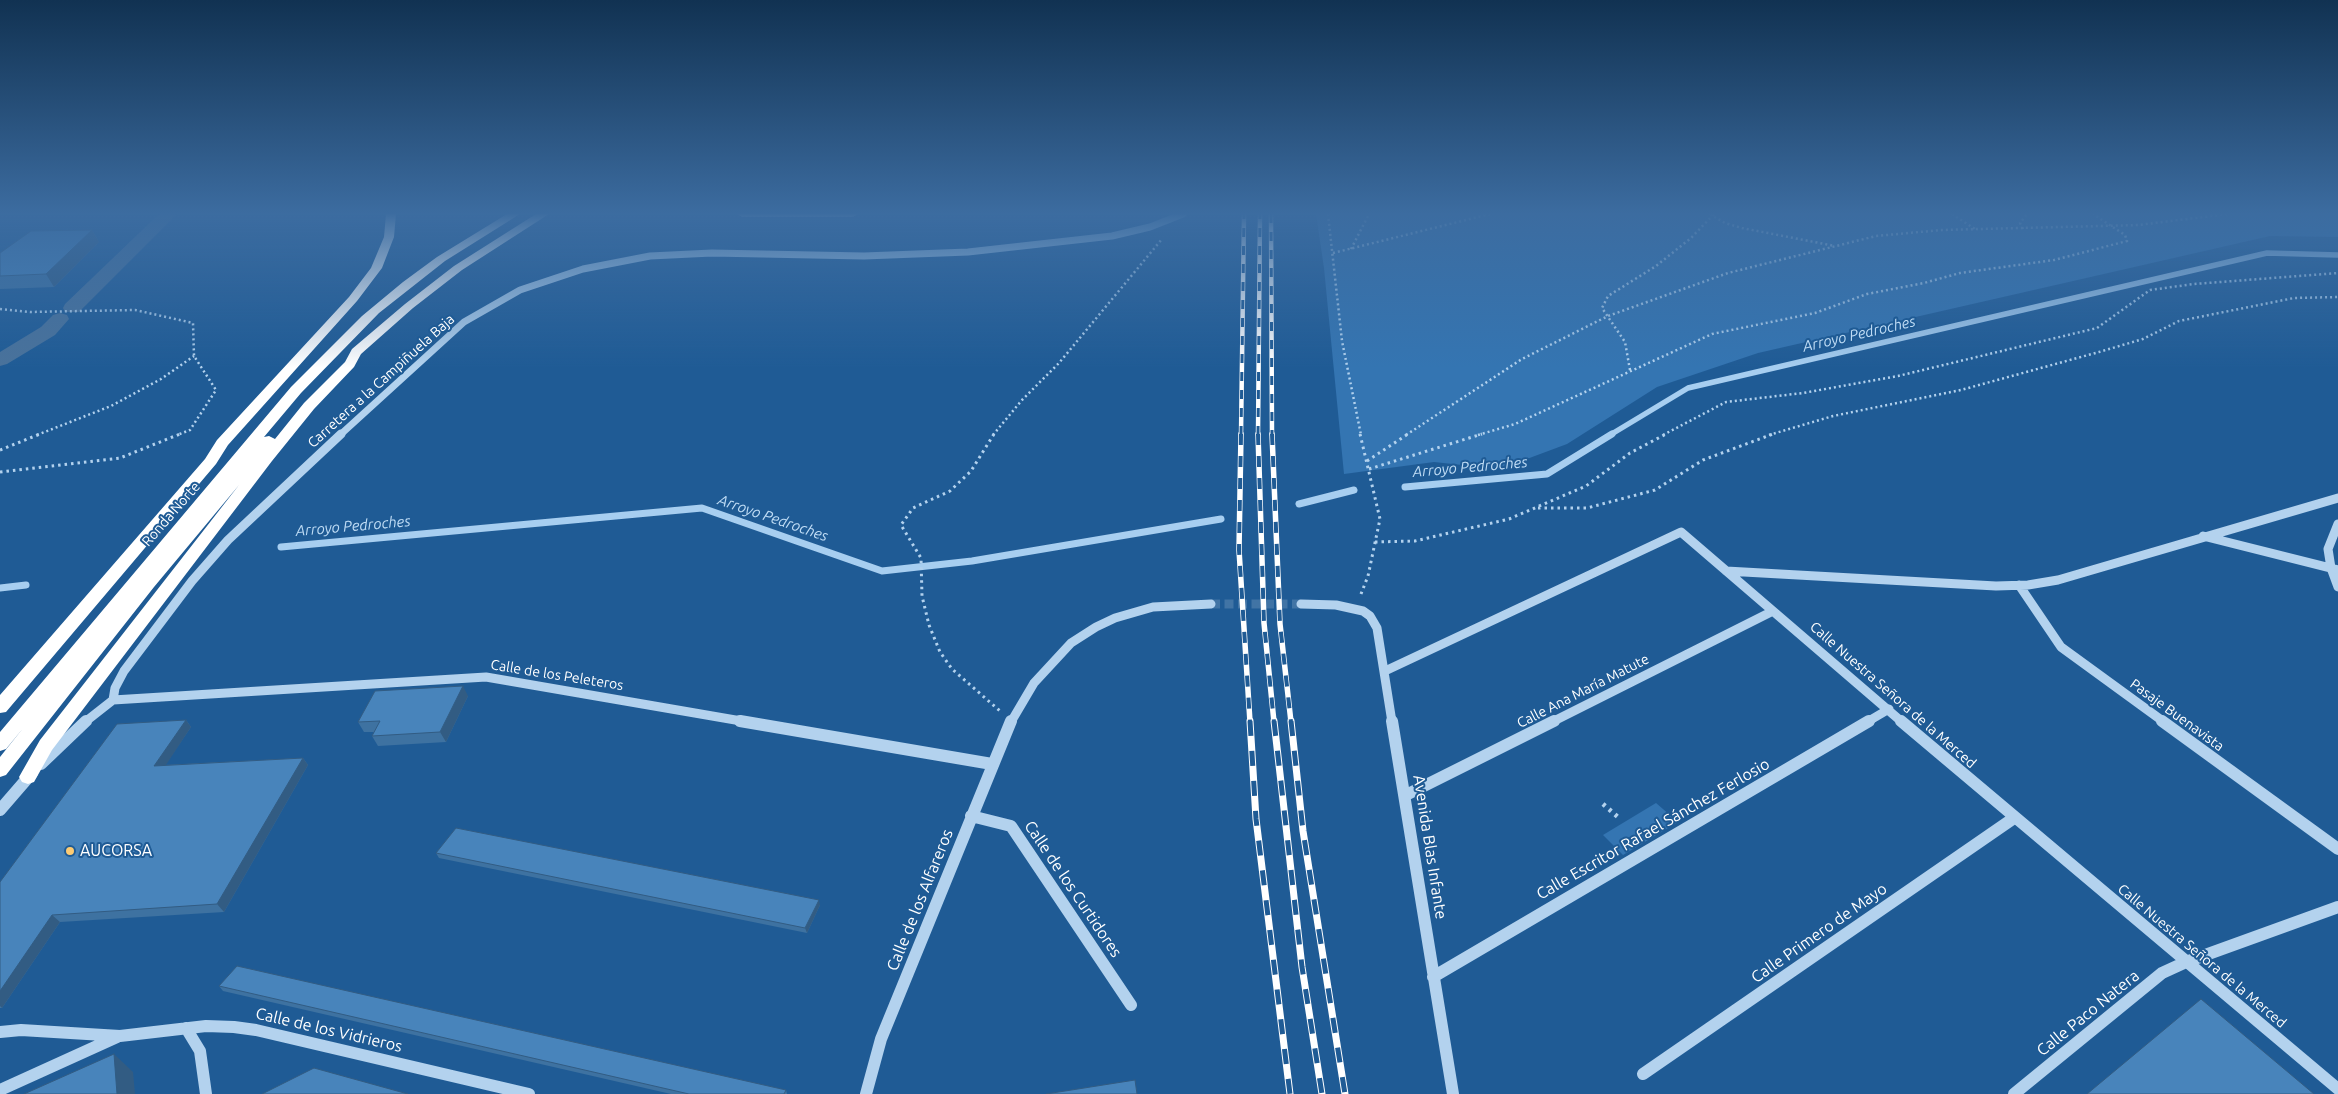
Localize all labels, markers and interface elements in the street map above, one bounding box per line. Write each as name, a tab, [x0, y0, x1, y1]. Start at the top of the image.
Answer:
street label: Carretera a la Campiñuela Baja	[304, 311, 458, 451]
water label: Arroyo Pedroches	[1801, 312, 1917, 356]
water label: Arroyo Pedroches	[1412, 453, 1528, 481]
street label: Ronda Norte	[138, 478, 204, 550]
water label: Arroyo Pedroches	[716, 491, 830, 545]
water label: Arroyo Pedroches	[295, 512, 411, 540]
street label: Calle Nuestra Señora de la Merced	[1806, 618, 1980, 772]
street label: Calle Ana María Matute	[1514, 650, 1652, 732]
street label: Calle de los Peleteros	[489, 656, 625, 694]
street label: Pasaje Buenavista	[2127, 675, 2227, 755]
street label: Calle Escritor Rafael Sánchez Ferlosio	[1533, 754, 1773, 904]
street label: Avenida Blas Infante	[1409, 773, 1451, 921]
street label: Calle de los Curtidores	[1020, 817, 1126, 961]
street label: Calle de los Alfareros	[883, 826, 957, 974]
place label: AUCORSA	[80, 841, 152, 861]
marker: AUCORSA	[64, 845, 76, 857]
street label: Calle Primero de Mayo	[1747, 879, 1891, 987]
street label: Calle Nuestra Señora de la Merced	[2114, 881, 2290, 1031]
street label: Calle Paco Natera	[2033, 966, 2143, 1060]
street label: Calle de los Vidrieros	[254, 1004, 404, 1056]

